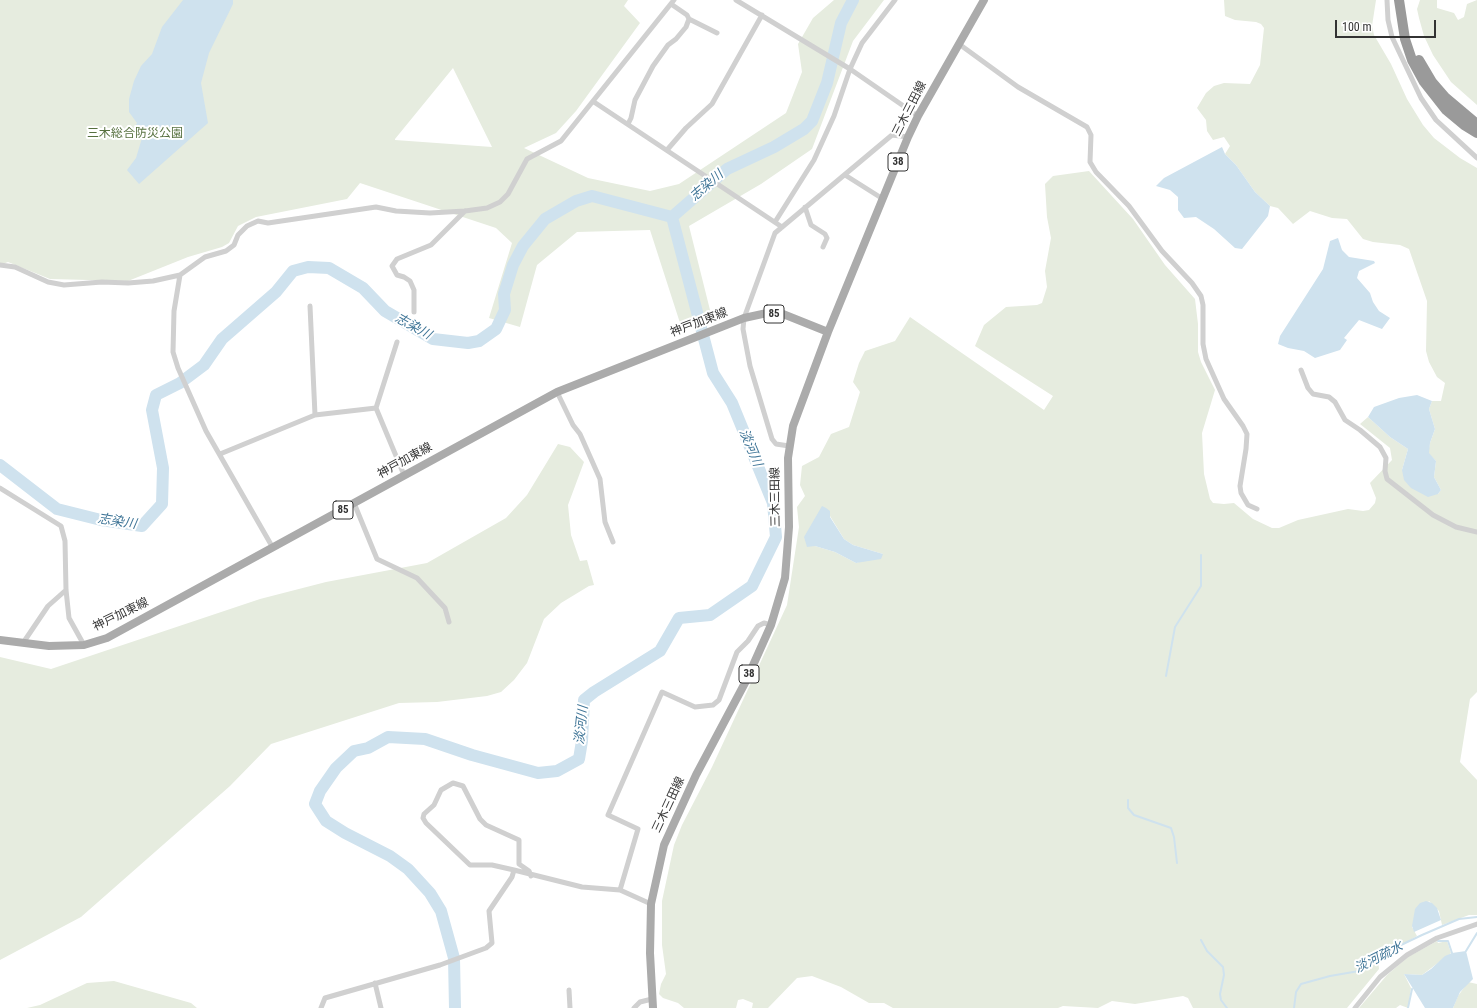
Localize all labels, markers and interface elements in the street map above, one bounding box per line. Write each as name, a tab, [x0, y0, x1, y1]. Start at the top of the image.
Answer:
scale bar	[1337, 12, 1438, 38]
text: 100 m	[1342, 20, 1372, 34]
street label: 三木三田線	[890, 79, 930, 139]
park label: 三木総合防災公園	[87, 127, 183, 141]
road number: 38	[888, 153, 908, 171]
water label: 志染川	[687, 167, 727, 205]
road number: 85	[764, 305, 784, 323]
street label: 神戸加東線	[668, 306, 730, 340]
water label: 志染川	[392, 311, 434, 343]
water label: 淡河川	[735, 427, 765, 469]
street label: 神戸加東線	[375, 440, 435, 482]
street label: 三木三田線	[768, 467, 784, 527]
road number: 85	[333, 501, 353, 519]
water label: 志染川	[97, 511, 137, 533]
street label: 神戸加東線	[91, 595, 151, 635]
road number: 38	[739, 665, 759, 683]
water label: 淡河川	[572, 705, 592, 745]
street label: 三木三田線	[650, 775, 688, 835]
water label: 淡河疏水	[1352, 939, 1406, 977]

